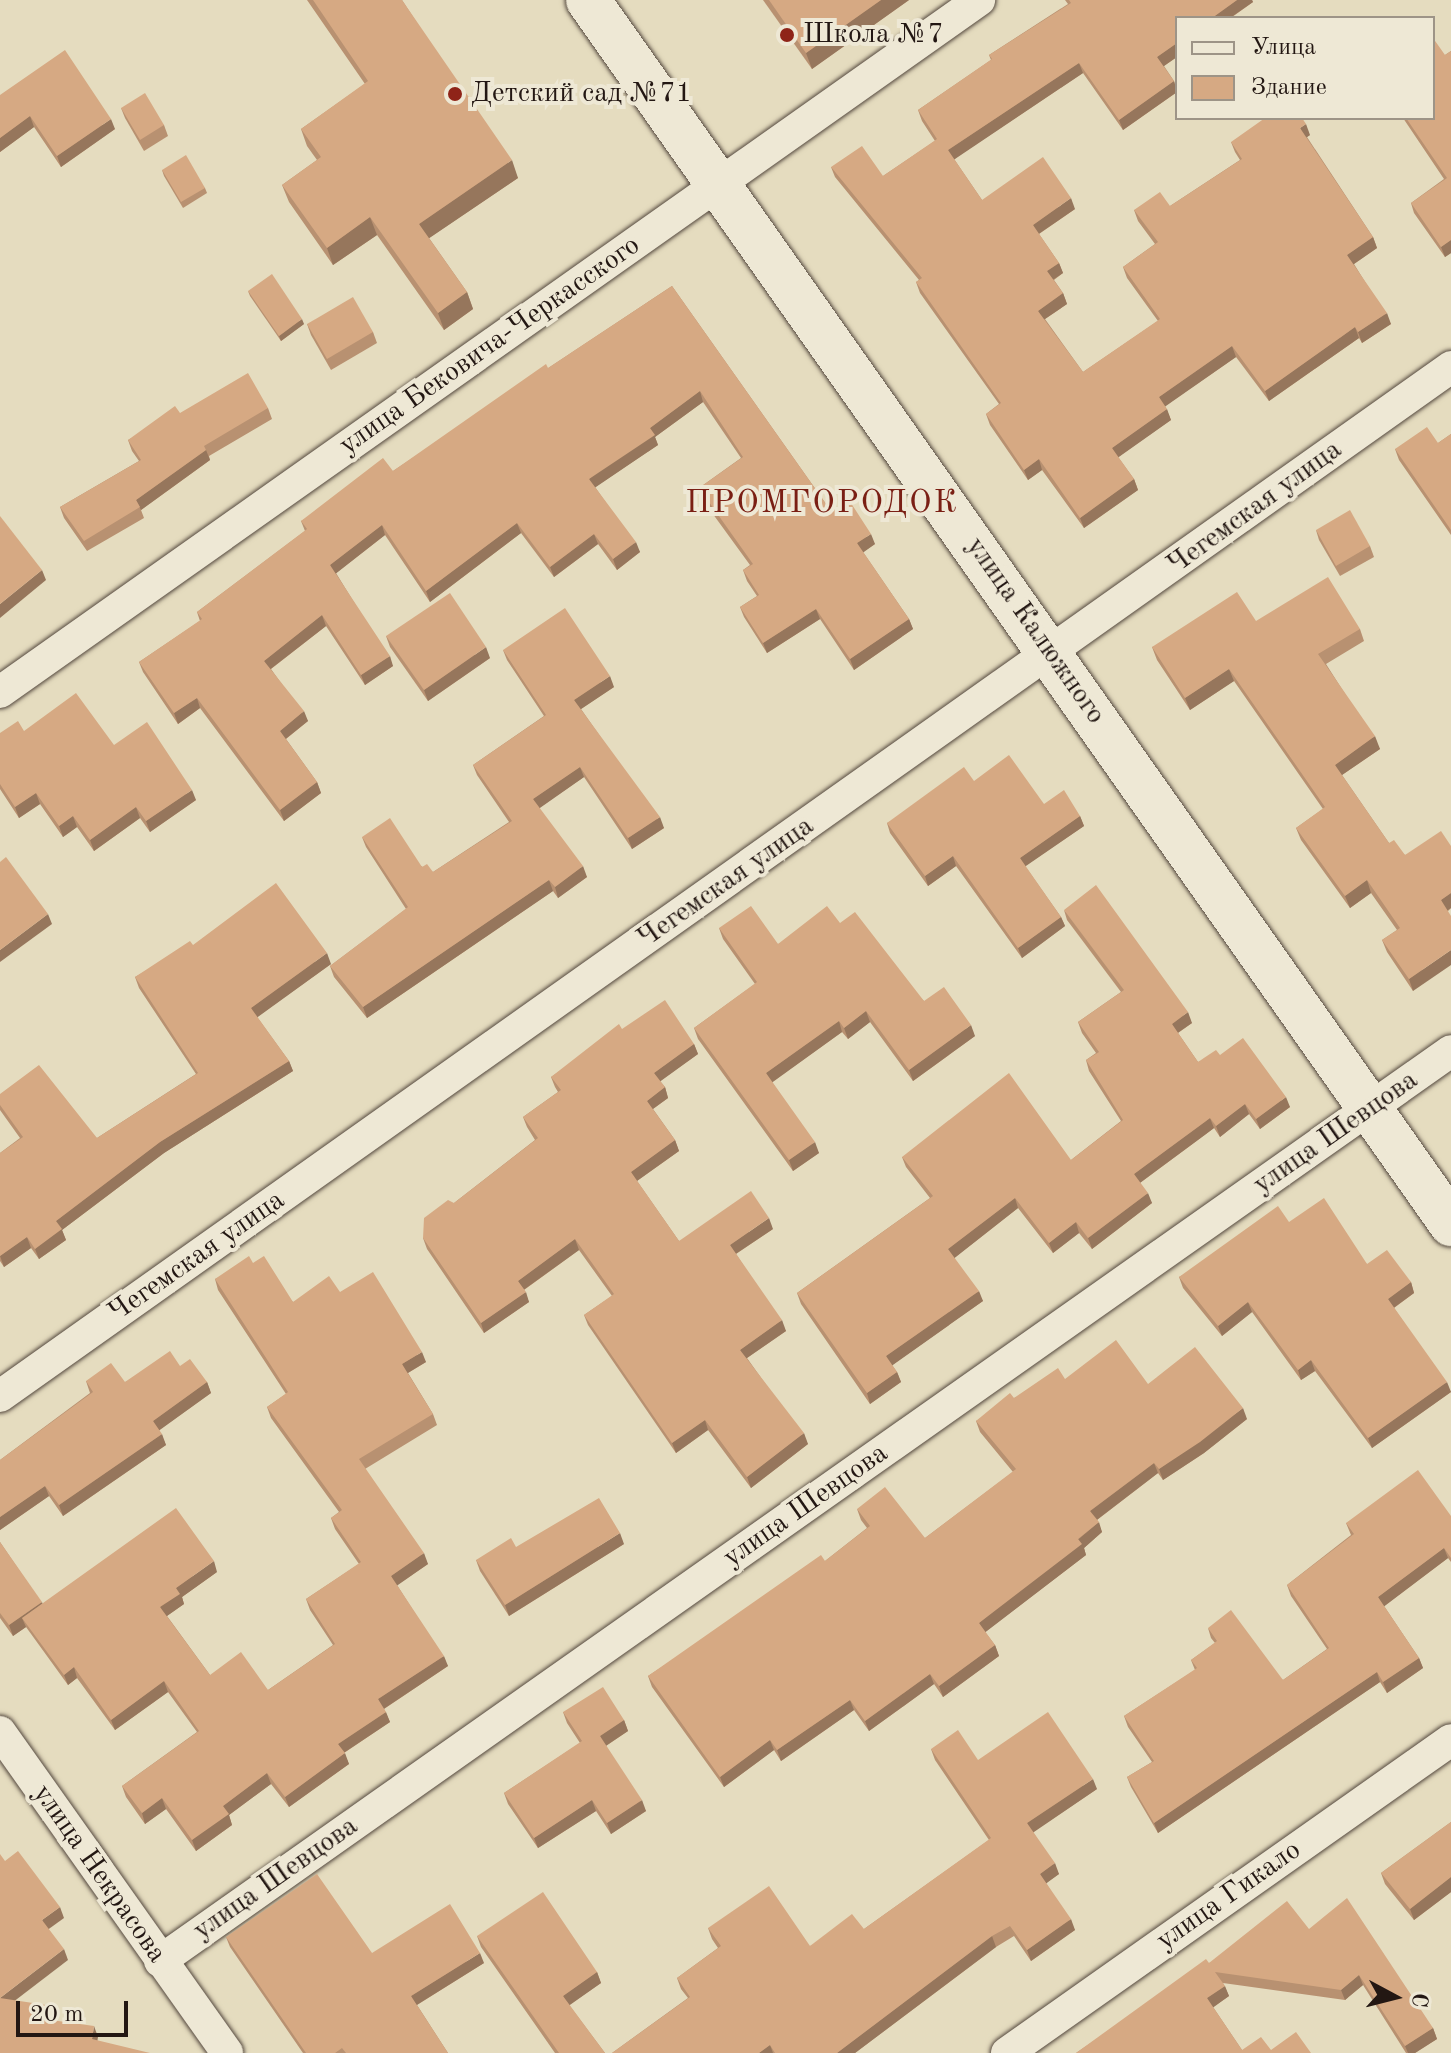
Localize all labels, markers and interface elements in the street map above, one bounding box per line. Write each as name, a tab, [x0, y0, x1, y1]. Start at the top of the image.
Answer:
legend	[1175, 16, 1435, 120]
place label: Школа №7	[803, 18, 944, 52]
marker: Школа №7	[778, 26, 796, 44]
text: Улица	[1251, 36, 1316, 60]
text: Здание	[1251, 76, 1327, 100]
place label: Детский сад №71	[471, 77, 692, 111]
marker: Детский сад №71	[446, 85, 464, 103]
street label: улица Бековича-Черкасского	[333, 229, 647, 463]
street label: Чегемская улица	[1161, 433, 1349, 583]
district label: ПРОМГОРОДОК	[685, 485, 959, 523]
street label: улица Калюжного	[958, 531, 1112, 731]
street label: Чегемская улица	[631, 810, 821, 956]
street label: улица Шевцова	[1247, 1064, 1425, 1202]
street label: Чегемская улица	[102, 1184, 292, 1330]
street label: улица Шевцова	[717, 1437, 895, 1575]
street label: улица Некрасова	[25, 1778, 173, 1970]
street label: улица Шевцова	[187, 1810, 365, 1948]
street label: улица Гикало	[1150, 1834, 1308, 1958]
north arrow	[1355, 1957, 1435, 2037]
scale bar	[20, 1985, 132, 2035]
text: С	[1407, 1991, 1431, 2008]
text: 20 m	[30, 2003, 84, 2027]

